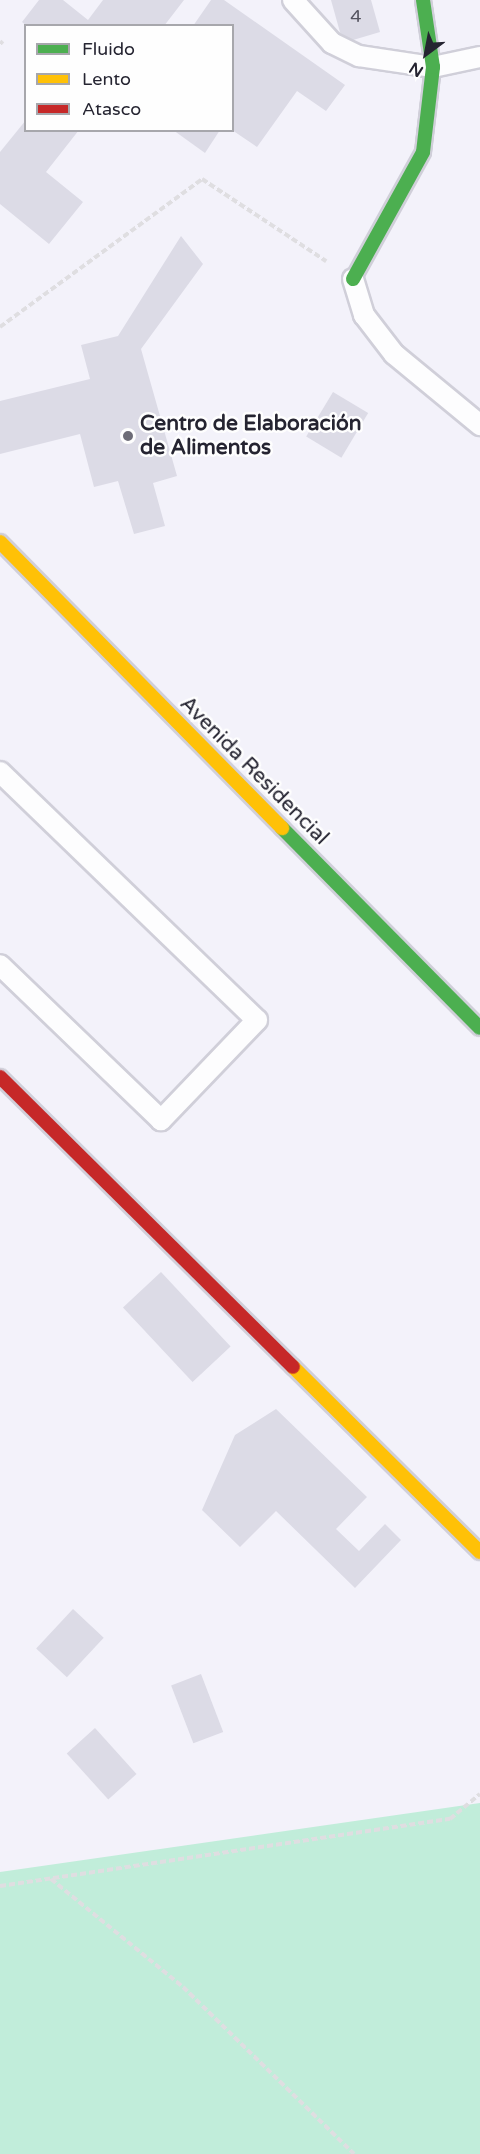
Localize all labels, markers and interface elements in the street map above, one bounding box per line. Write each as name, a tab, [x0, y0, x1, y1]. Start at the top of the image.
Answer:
house number: 4	[350, 5, 362, 27]
legend	[24, 24, 234, 132]
north arrow	[396, 24, 456, 84]
text: Fluido	[82, 38, 135, 60]
text: N	[406, 57, 427, 81]
text: Lento	[82, 68, 131, 90]
text: Atasco	[82, 98, 141, 120]
place label: Centro de Elaboración de Alimentos	[140, 411, 362, 461]
marker: Centro de Elaboración de Alimentos	[121, 429, 135, 443]
street label: Avenida Residencial	[174, 691, 334, 851]

